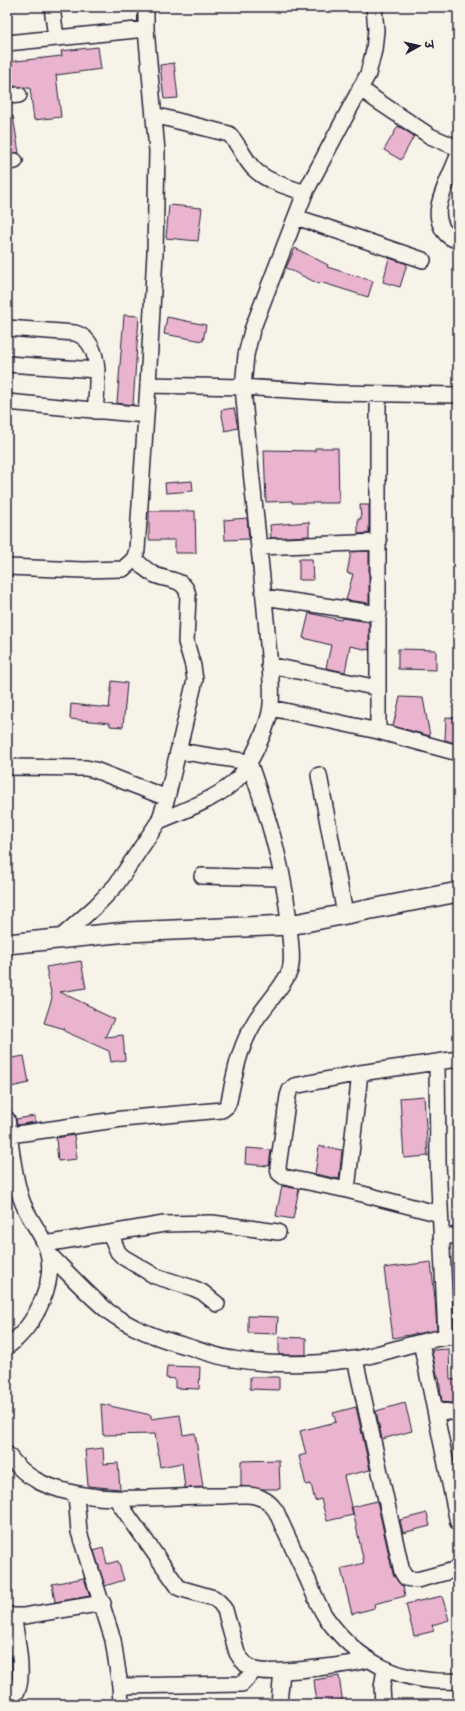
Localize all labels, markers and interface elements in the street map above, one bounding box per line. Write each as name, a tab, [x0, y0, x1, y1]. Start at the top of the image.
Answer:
north arrow	[399, 26, 439, 66]
text: उ	[421, 39, 436, 51]

